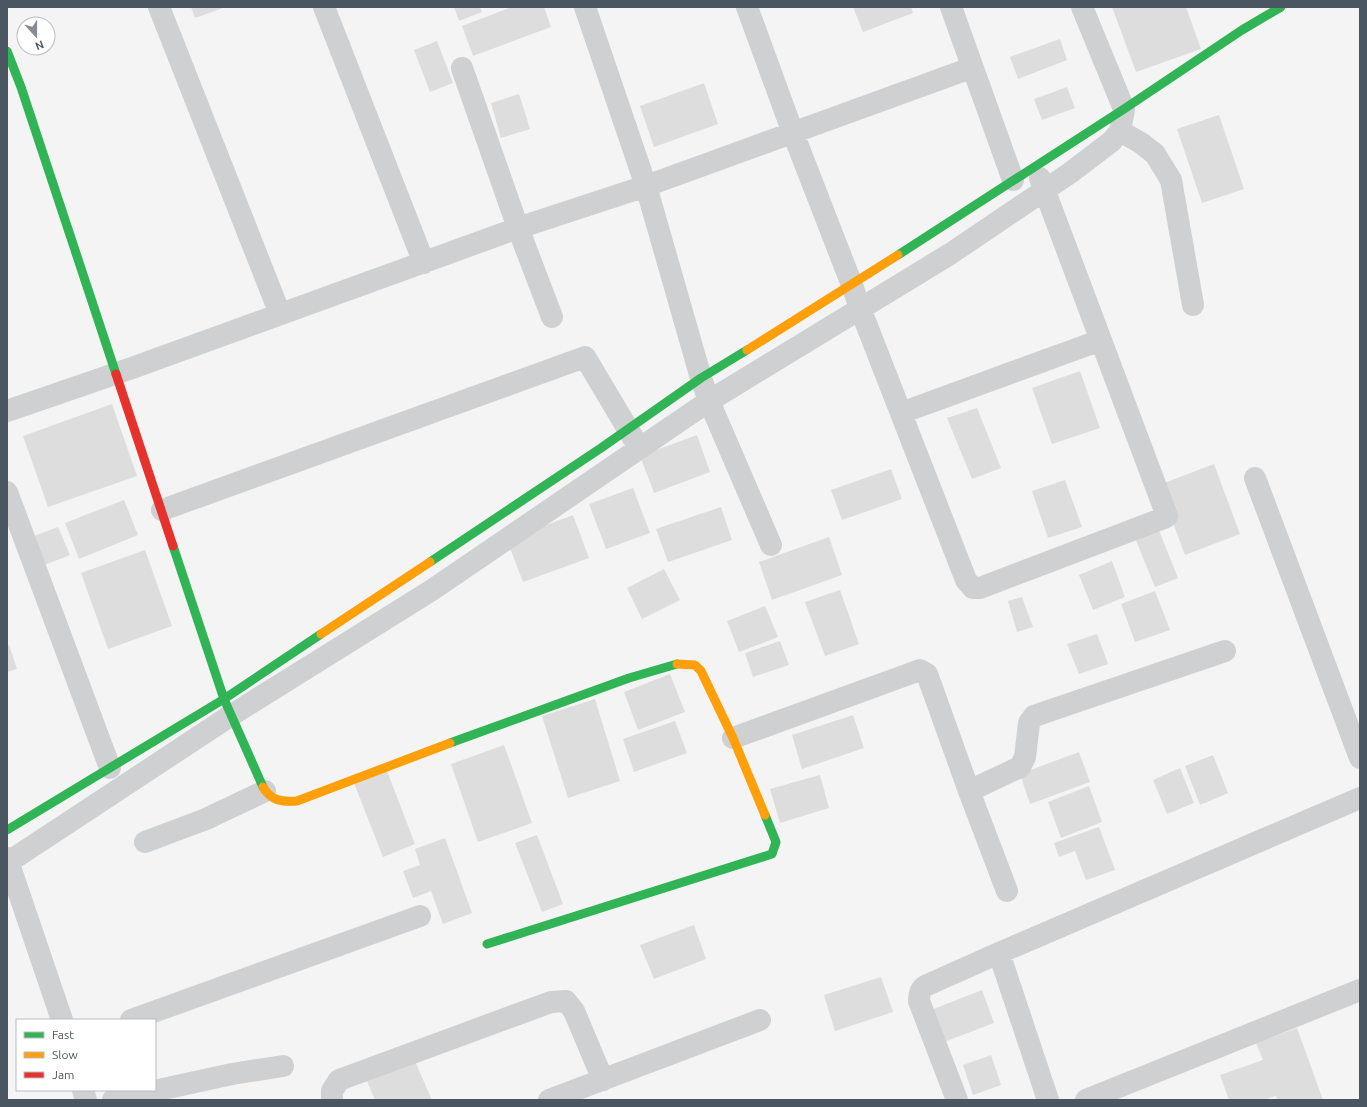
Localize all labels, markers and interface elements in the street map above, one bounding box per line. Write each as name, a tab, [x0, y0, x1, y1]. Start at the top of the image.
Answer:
north arrow	[16, 16, 56, 56]
text: N	[34, 38, 46, 52]
legend	[16, 1019, 156, 1091]
text: Fast	[52, 1028, 74, 1041]
text: Slow	[52, 1048, 78, 1061]
text: Jam	[52, 1068, 74, 1081]

